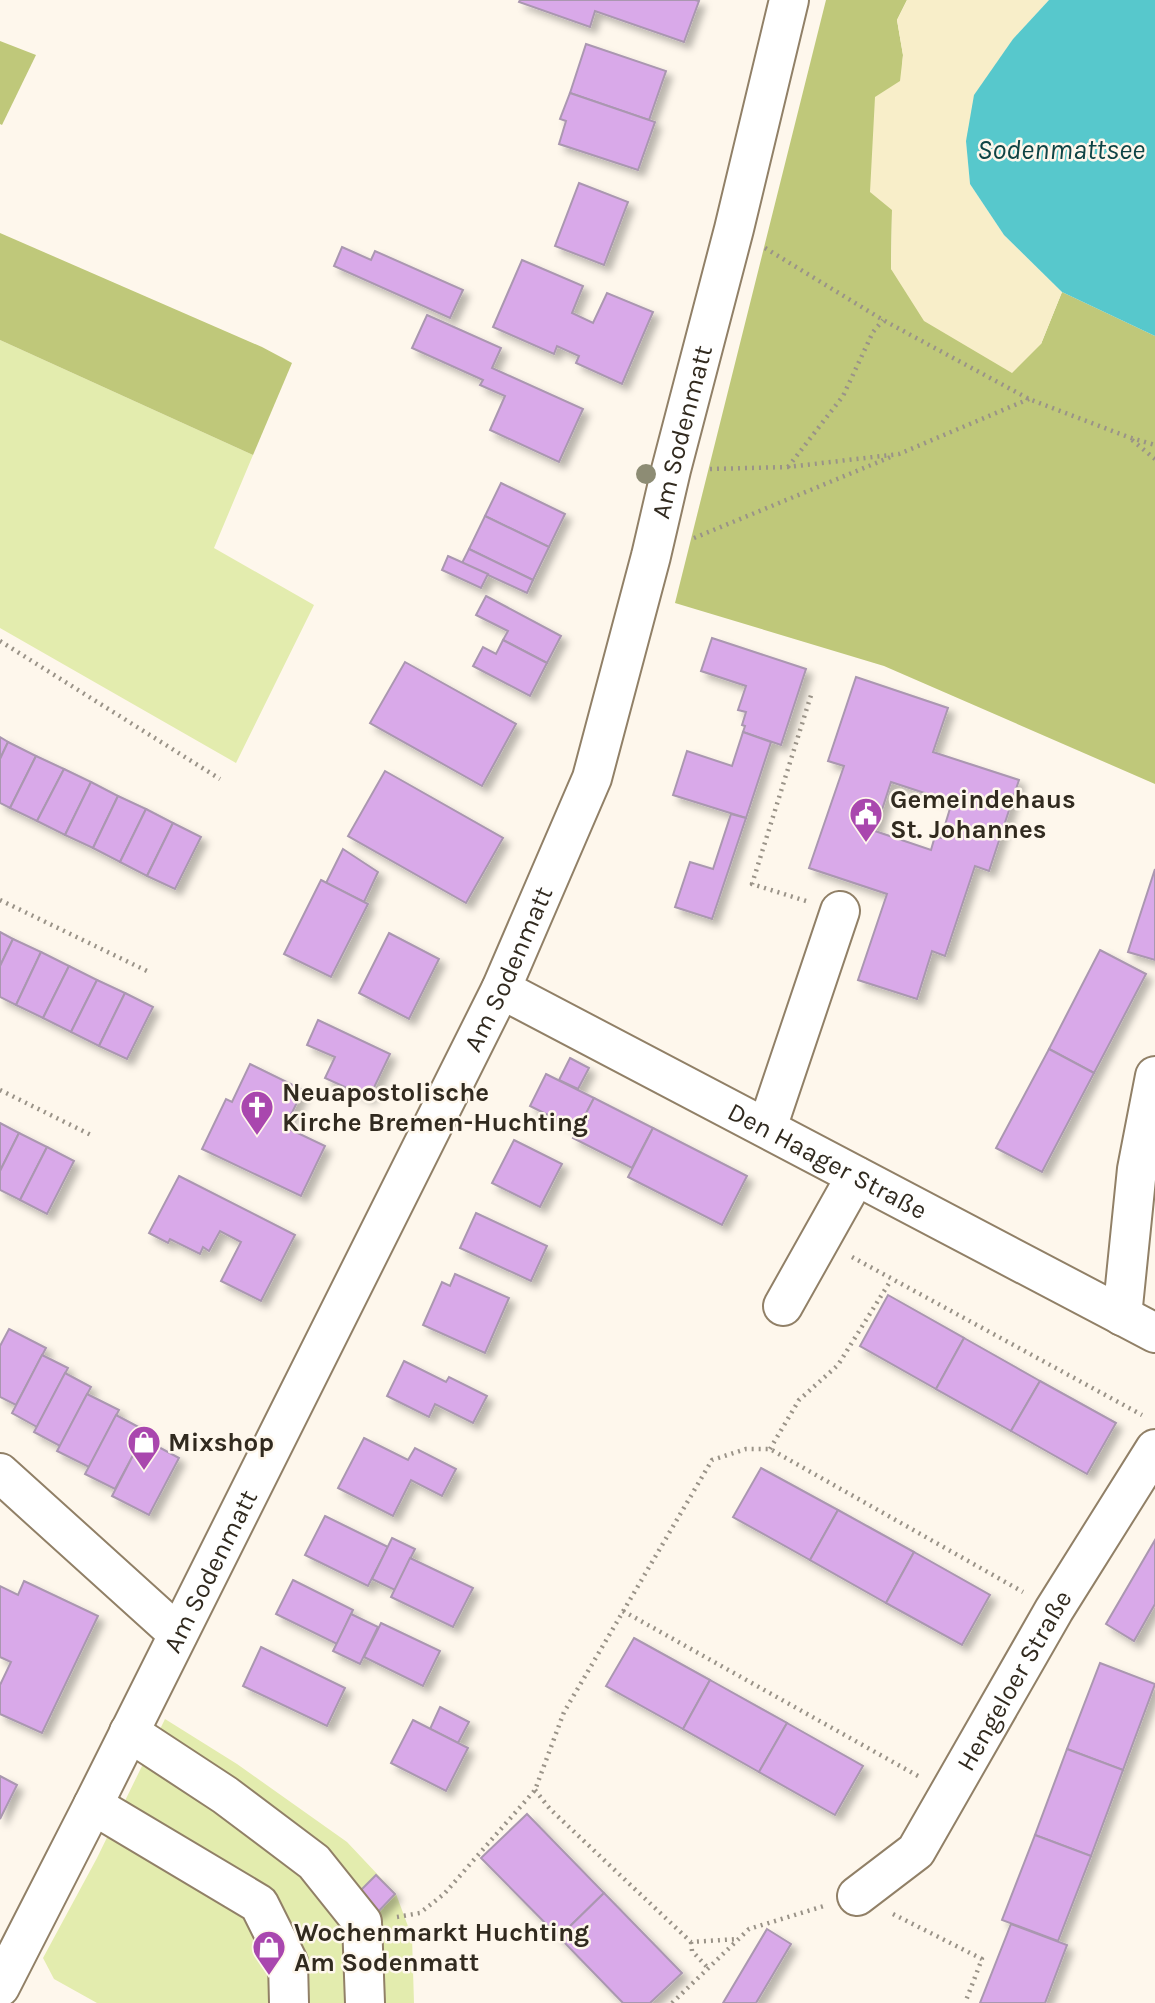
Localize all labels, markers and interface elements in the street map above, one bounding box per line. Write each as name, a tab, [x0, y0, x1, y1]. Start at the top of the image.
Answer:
water label: Sodenmattsee	[977, 133, 1145, 166]
street label: Am Sodenmatt	[645, 342, 719, 522]
place label: Gemeindehaus St. Johannes	[890, 784, 1076, 845]
public building icon: Gemeindehaus St. Johannes	[847, 795, 885, 844]
street label: Am Sodenmatt	[457, 882, 559, 1057]
place label: Neuapostolische Kirche Bremen-Huchting	[282, 1077, 588, 1138]
church icon: Neuapostolische Kirche Bremen-Huchting	[238, 1088, 276, 1137]
street label: Den Haager Straße	[722, 1096, 932, 1226]
shop icon: Mixshop	[125, 1423, 163, 1472]
place label: Mixshop	[168, 1427, 274, 1458]
street label: Am Sodenmatt	[157, 1484, 264, 1658]
street label: Hengeloer Straße	[950, 1584, 1079, 1776]
place label: Wochenmarkt Huchting Am Sodenmatt	[294, 1917, 589, 1978]
shop icon: Wochenmarkt Huchting Am Sodenmatt	[250, 1928, 288, 1977]

